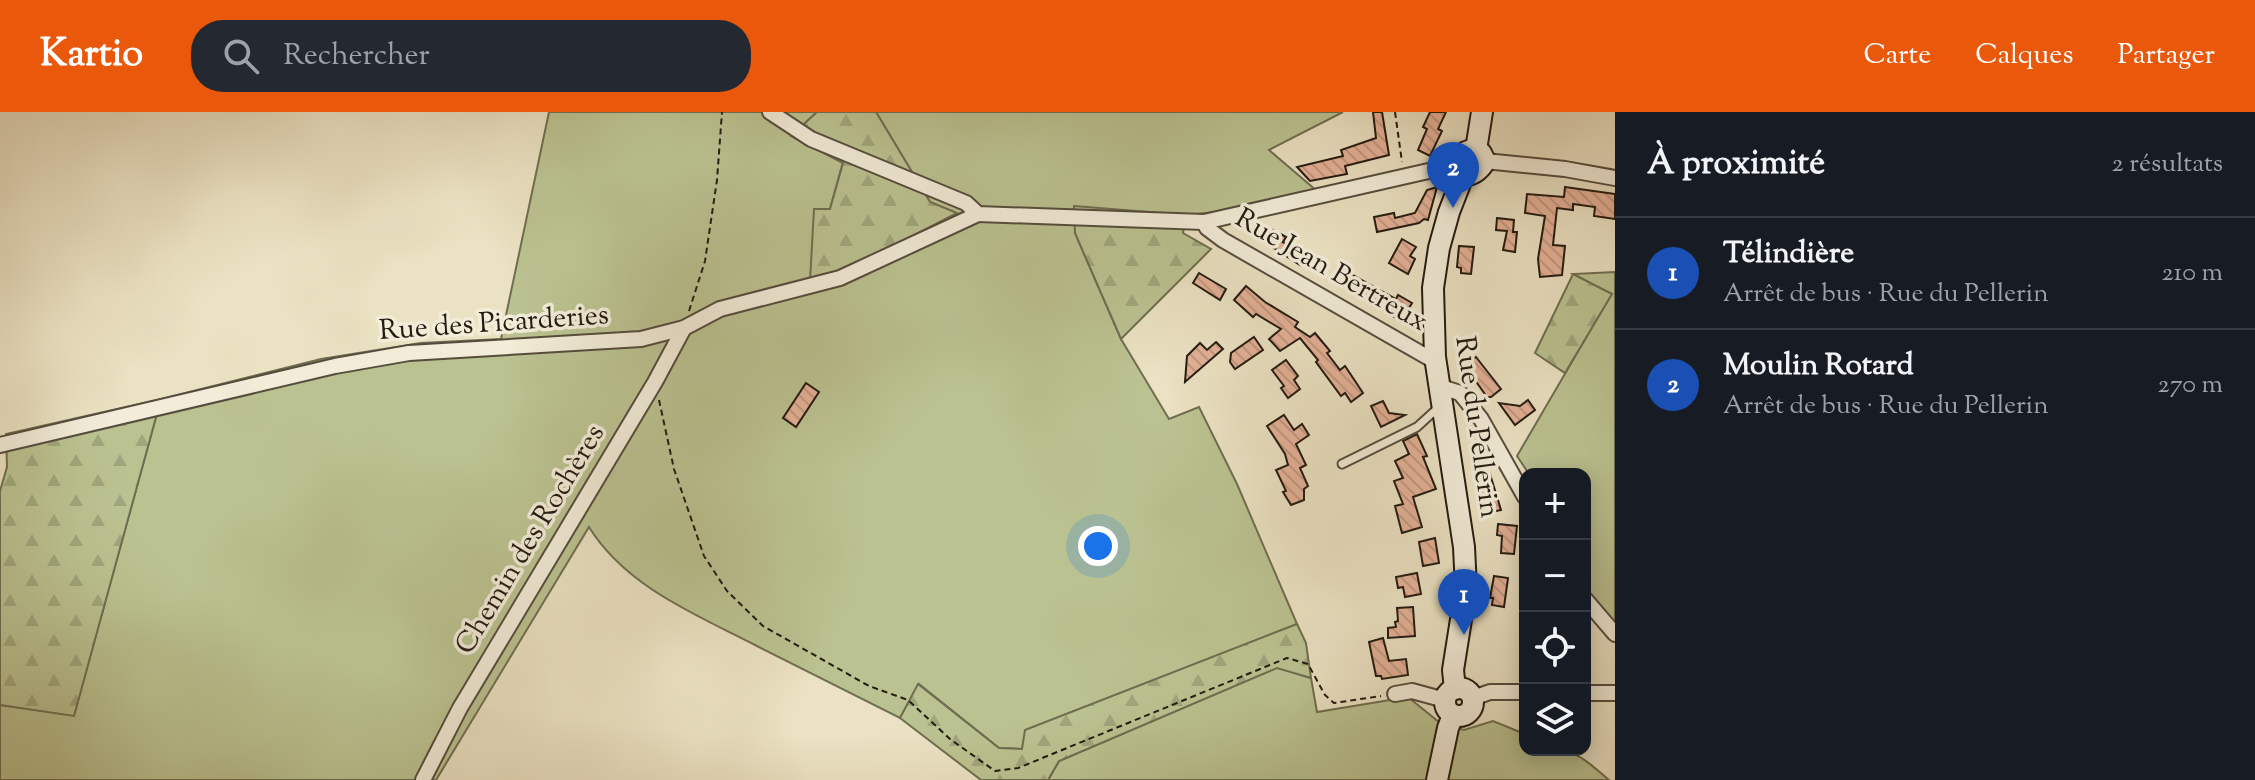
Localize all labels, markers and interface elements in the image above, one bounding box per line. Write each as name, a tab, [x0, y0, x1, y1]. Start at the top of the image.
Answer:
search box	[191, 20, 751, 92]
text: Kartio	[40, 29, 143, 83]
icon: search	[219, 34, 263, 78]
text: Rechercher	[283, 35, 430, 78]
text: Carte	[1863, 36, 1931, 76]
text: Calques	[1975, 36, 2073, 76]
text: Partager	[2117, 36, 2215, 76]
text: À proximité	[1647, 140, 1825, 189]
pin: 2	[1427, 142, 1479, 208]
text: 2 résultats	[2112, 146, 2223, 183]
street label: Rue Jean Bertreux	[1227, 199, 1435, 343]
text: Télindière	[1723, 233, 1854, 276]
text: 1	[1669, 255, 1677, 292]
text: 210 m	[2161, 255, 2223, 292]
text: Arrêt de bus · Rue du Pellerin	[1723, 276, 2049, 313]
street label: Rue des Picarderies	[378, 296, 610, 352]
street label: Rue du Pellerin	[1443, 334, 1509, 520]
text: Moulin Rotard	[1723, 345, 1914, 388]
text: 2	[1667, 367, 1679, 404]
text: 270 m	[2158, 367, 2223, 404]
text: Arrêt de bus · Rue du Pellerin	[1723, 388, 2049, 425]
street label: Chemin des Rochères	[446, 417, 616, 663]
map controls	[1519, 468, 1591, 756]
button: +	[1519, 468, 1591, 540]
your location	[1078, 526, 1118, 566]
button: −	[1519, 540, 1591, 612]
pin: 1	[1438, 569, 1490, 635]
button: locate	[1519, 612, 1591, 684]
button: layers	[1519, 684, 1591, 756]

